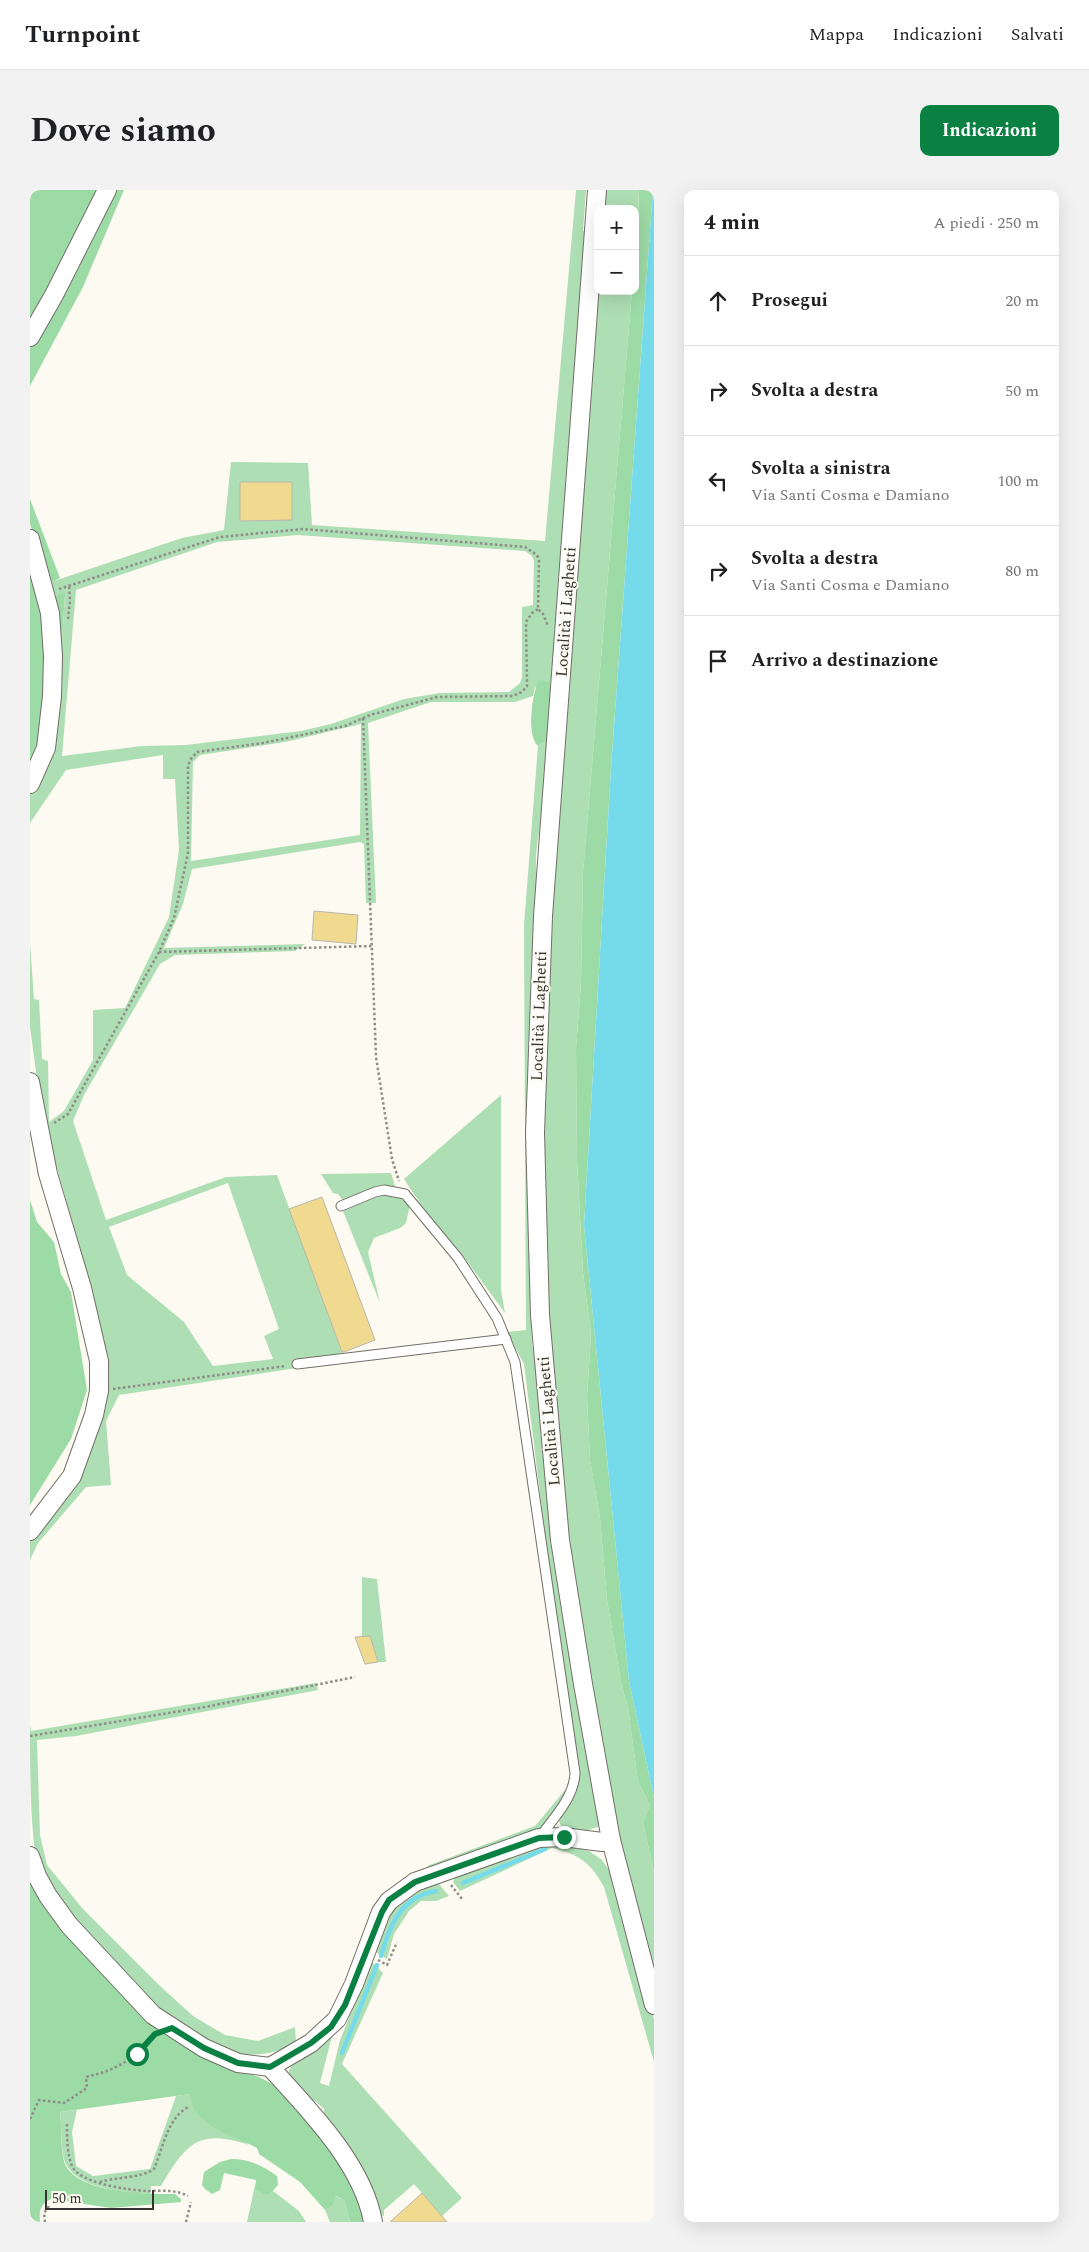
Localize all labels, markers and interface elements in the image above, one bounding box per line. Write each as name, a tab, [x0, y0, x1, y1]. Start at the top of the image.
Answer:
text: Turnpoint	[25, 17, 141, 53]
text: Mappa	[809, 21, 864, 48]
text: Indicazioni	[892, 21, 983, 48]
text: Salvati	[1011, 21, 1064, 48]
text: Dove siamo	[30, 104, 216, 157]
button: Indicazioni	[920, 105, 1059, 156]
map controls	[594, 205, 639, 295]
button: +	[594, 205, 639, 250]
text: 4 min	[704, 207, 760, 239]
text: A piedi · 250 m	[933, 211, 1039, 235]
button: −	[594, 250, 639, 295]
text: Prosegui	[751, 286, 828, 315]
icon: ahead	[704, 287, 732, 315]
text: 20 m	[1005, 289, 1039, 313]
text: Svolta a destra	[751, 376, 878, 405]
icon: right	[704, 377, 732, 405]
text: 50 m	[1005, 379, 1039, 403]
text: Svolta a sinistra	[751, 454, 891, 483]
icon: left	[704, 467, 732, 495]
text: 100 m	[997, 469, 1039, 493]
text: Via Santi Cosma e Damiano	[751, 483, 949, 507]
text: Svolta a destra	[751, 544, 878, 573]
street label: Località i Laghetti	[549, 546, 583, 678]
icon: right	[704, 557, 732, 585]
text: 80 m	[1005, 559, 1039, 583]
text: Via Santi Cosma e Damiano	[751, 573, 949, 597]
text: Arrivo a destinazione	[751, 646, 938, 675]
icon: arrive	[704, 647, 732, 675]
street label: Località i Laghetti	[525, 950, 553, 1082]
street label: Località i Laghetti	[531, 1355, 567, 1487]
route end	[553, 1826, 576, 1849]
route start	[126, 2043, 149, 2066]
scale bar	[45, 2187, 154, 2210]
text: 50 m	[52, 2188, 82, 2209]

